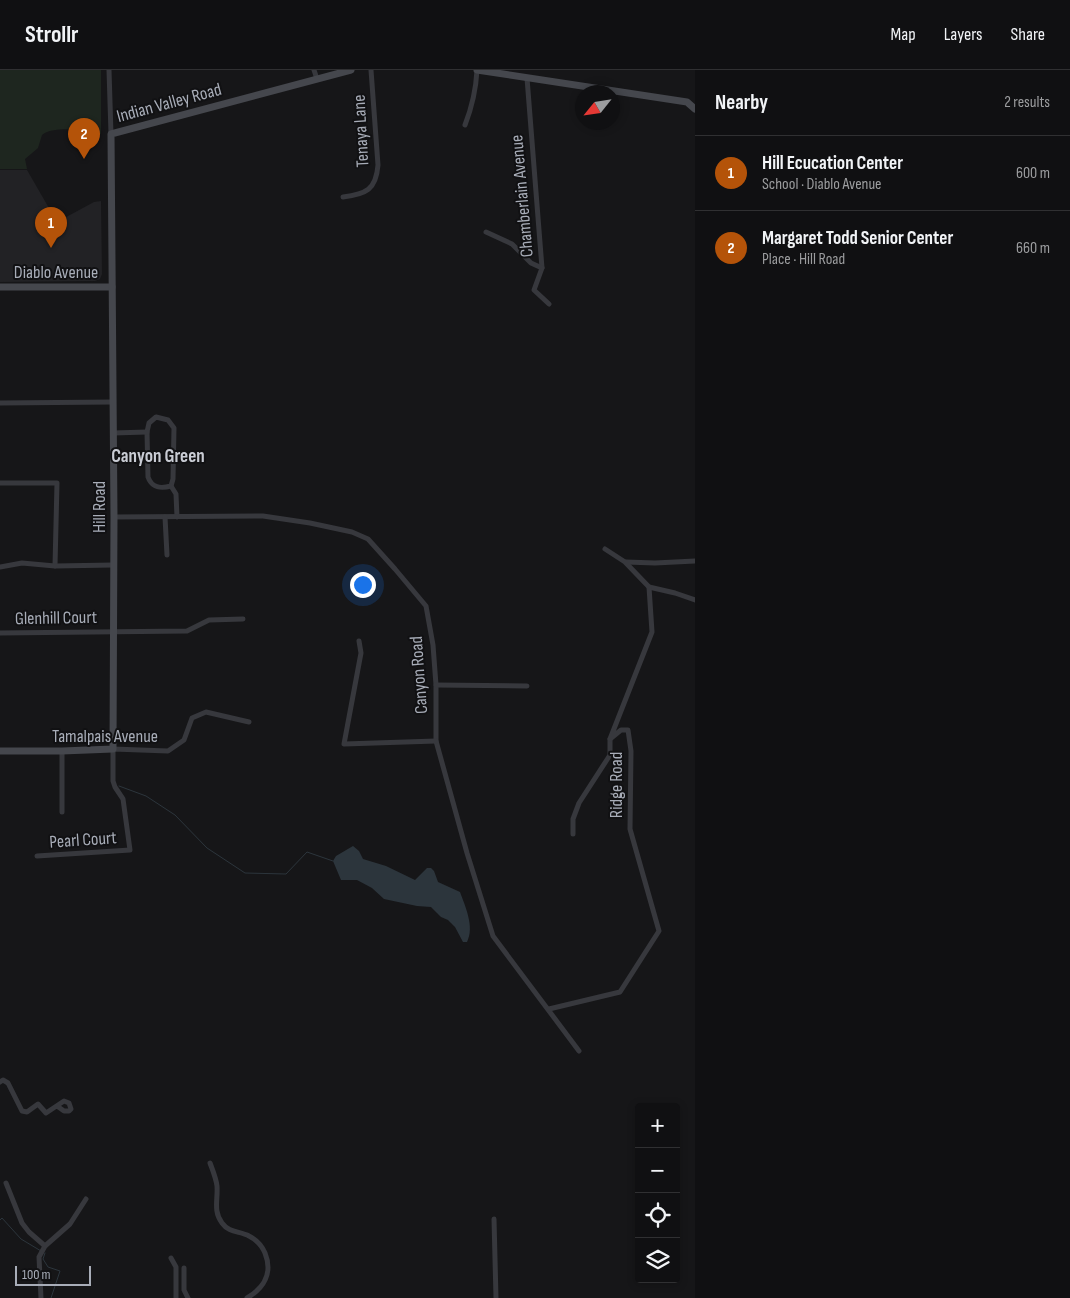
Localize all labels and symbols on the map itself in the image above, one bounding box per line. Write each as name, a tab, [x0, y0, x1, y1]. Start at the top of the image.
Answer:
street label: Indian Valley Road	[114, 79, 224, 127]
north arrow	[575, 85, 620, 130]
street label: Tenaya Lane	[349, 94, 373, 168]
pin: 2	[68, 118, 100, 159]
street label: Chamberlain Avenue	[506, 134, 538, 258]
pin: 1	[35, 207, 67, 248]
street label: Diablo Avenue	[14, 262, 98, 283]
district label: Canyon Green	[111, 445, 205, 468]
street label: Hill Road	[89, 481, 110, 533]
your location	[350, 572, 376, 598]
street label: Glenhill Court	[15, 607, 98, 629]
street label: Canyon Road	[406, 635, 432, 715]
street label: Tamalpais Avenue	[52, 726, 158, 747]
street label: Ridge Road	[606, 752, 627, 818]
street label: Pearl Court	[49, 827, 118, 853]
scale bar	[15, 1263, 91, 1286]

